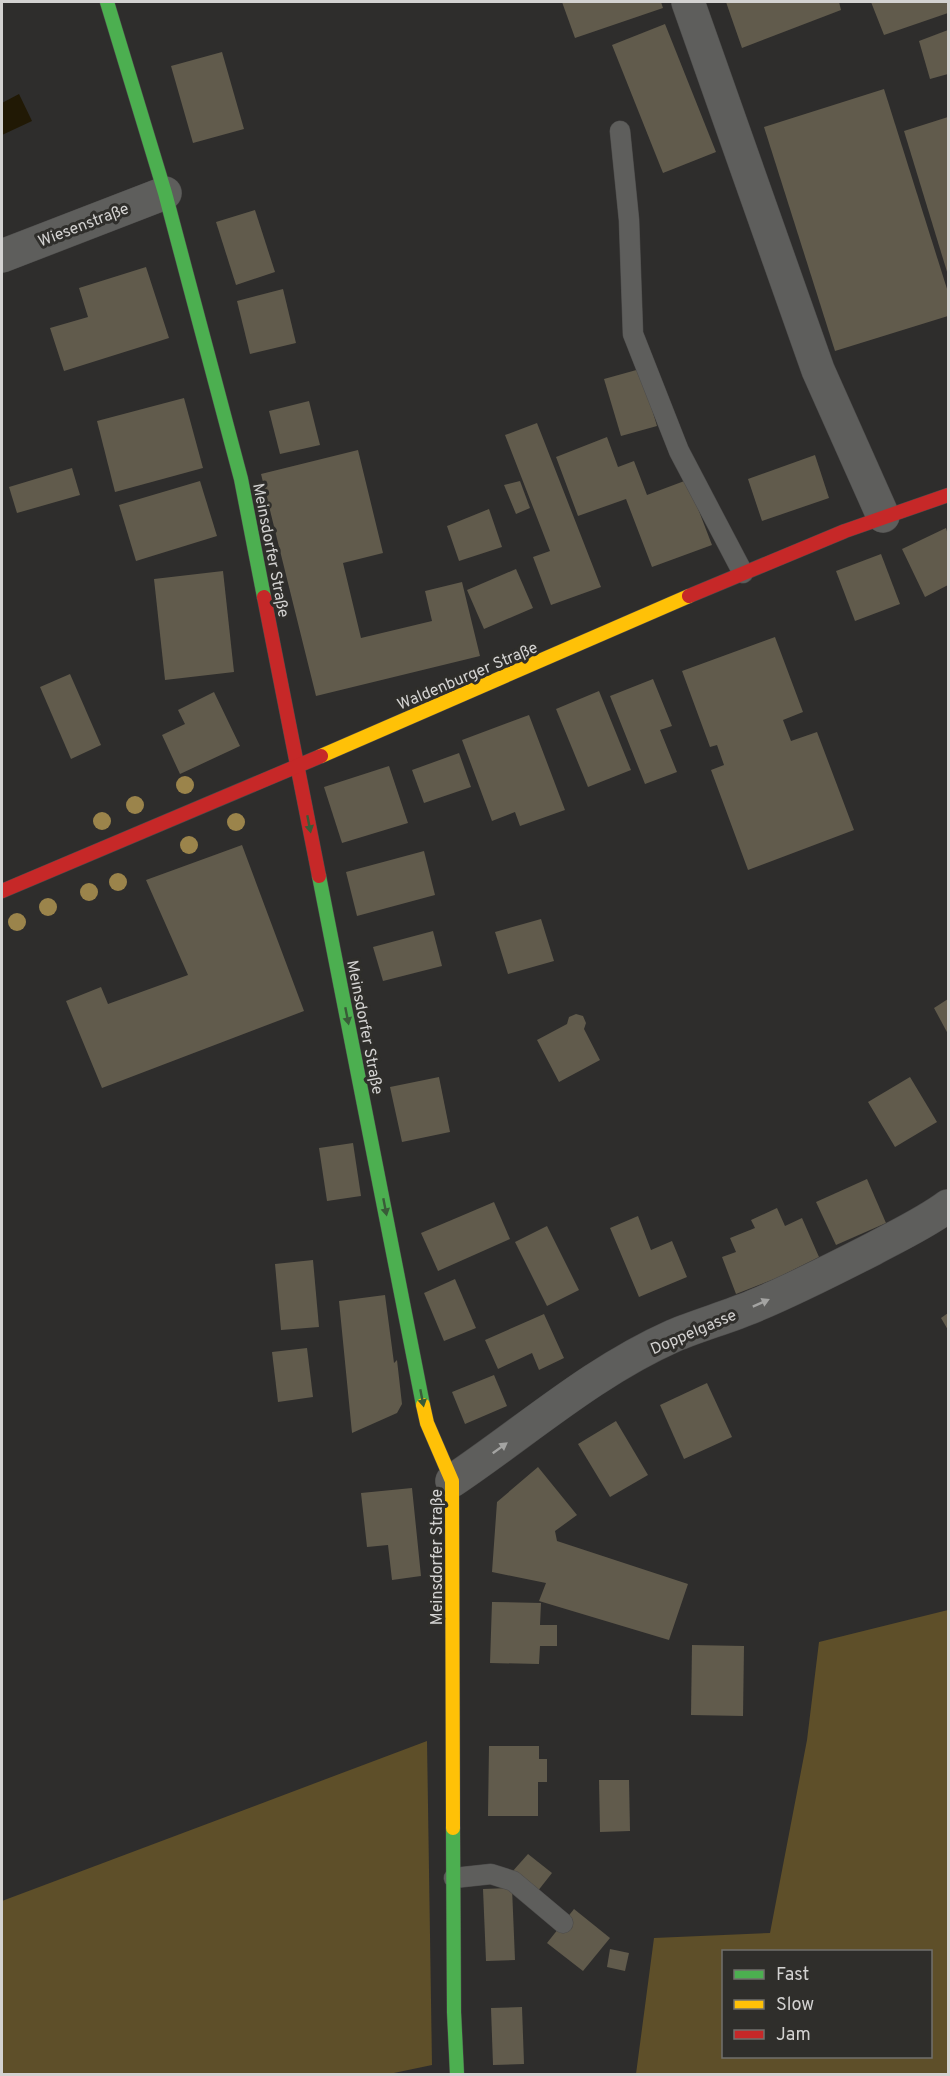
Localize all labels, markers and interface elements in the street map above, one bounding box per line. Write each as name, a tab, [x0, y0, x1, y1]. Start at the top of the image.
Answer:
street label: Wiesenstraße	[36, 199, 132, 252]
street label: Meinsdorfer Straße	[247, 482, 293, 619]
street label: Waldenburger Straße	[395, 638, 541, 715]
one-way arrow	[305, 815, 314, 834]
street label: Meinsdorfer Straße	[341, 959, 387, 1096]
one-way arrow	[343, 1006, 352, 1025]
one-way arrow	[381, 1198, 390, 1217]
one-way arrow	[752, 1298, 770, 1308]
street label: Doppelgasse	[648, 1306, 740, 1360]
one-way arrow	[418, 1389, 427, 1408]
one-way arrow	[492, 1442, 508, 1454]
street label: Meinsdorfer Straße	[428, 1489, 448, 1625]
legend	[722, 1950, 932, 2058]
text: Fast	[776, 1964, 809, 1987]
text: Slow	[776, 1994, 814, 2017]
text: Jam	[776, 2024, 811, 2047]

